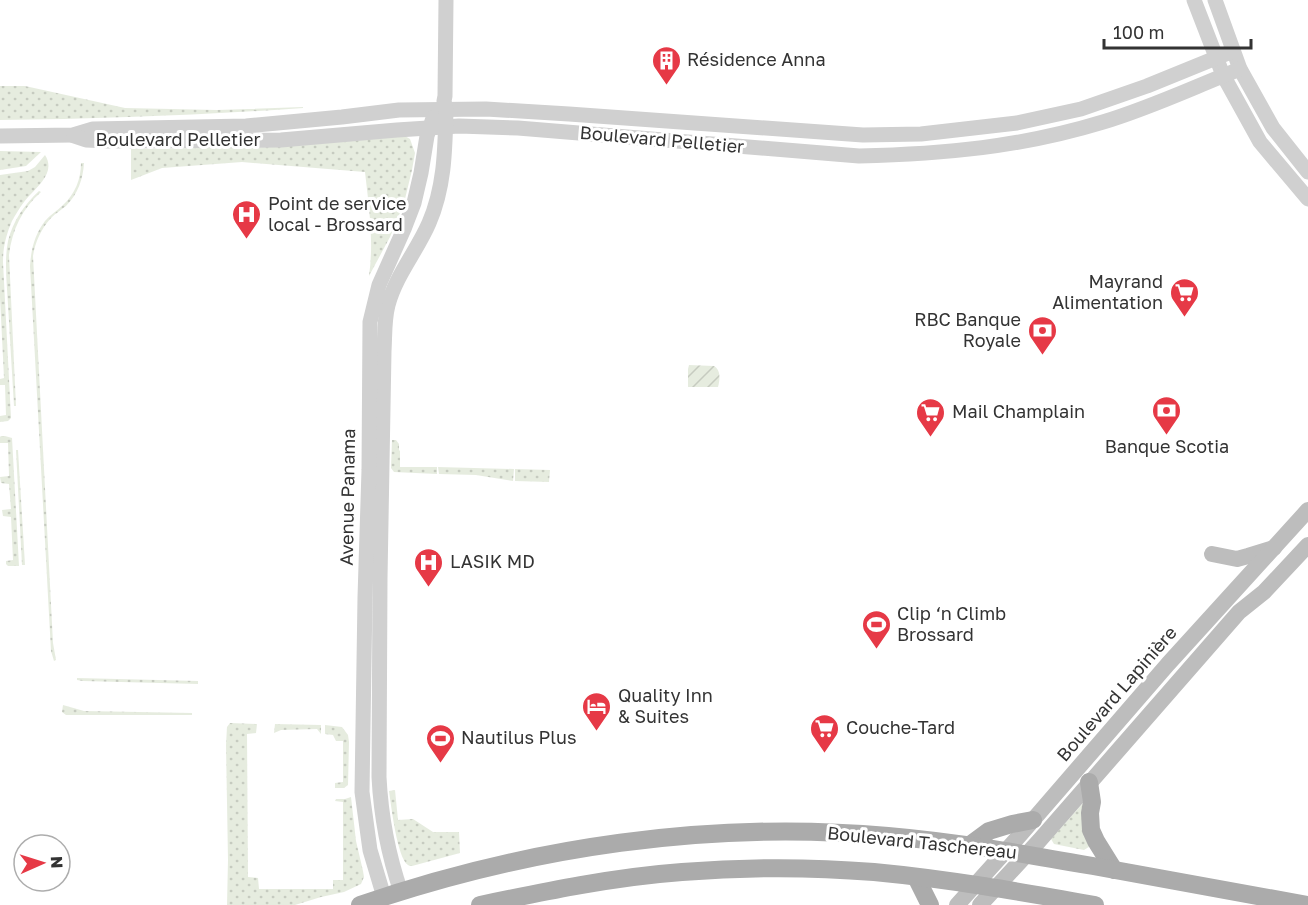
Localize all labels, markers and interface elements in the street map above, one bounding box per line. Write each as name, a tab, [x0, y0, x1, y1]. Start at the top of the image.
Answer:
scale bar	[1104, 12, 1251, 50]
text: 100 m	[1113, 21, 1164, 43]
building icon: Résidence Anna	[650, 44, 682, 86]
place label: Résidence Anna	[687, 48, 826, 70]
street label: Boulevard Pelletier	[579, 121, 745, 157]
street label: Boulevard Pelletier	[96, 128, 260, 150]
place label: Point de service local - Brossard	[268, 192, 407, 235]
hospital icon: Point de service local - Brossard	[231, 198, 263, 240]
place label: Mayrand Alimentation	[1052, 270, 1163, 313]
supermarket icon: Mayrand Alimentation	[1168, 276, 1200, 318]
place label: RBC Banque Royale	[914, 308, 1021, 351]
bank icon: RBC Banque Royale	[1026, 314, 1058, 356]
bank icon: Banque Scotia	[1151, 394, 1183, 436]
supermarket icon: Mail Champlain	[915, 396, 947, 438]
place label: Mail Champlain	[952, 400, 1085, 422]
street label: Avenue Panama	[335, 428, 359, 566]
place label: Banque Scotia	[1105, 435, 1229, 457]
hospital icon: LASIK MD	[413, 546, 445, 588]
place label: LASIK MD	[450, 550, 535, 572]
place label: Clip ‘n Climb Brossard	[897, 602, 1006, 645]
sports icon: Clip ‘n Climb Brossard	[860, 608, 892, 650]
street label: Boulevard Lapinière	[1052, 621, 1181, 765]
place label: Quality Inn & Suites	[618, 684, 713, 727]
hotel icon: Quality Inn & Suites	[581, 690, 613, 732]
supermarket icon: Couche-Tard	[809, 712, 841, 754]
place label: Couche-Tard	[846, 716, 955, 738]
sports icon: Nautilus Plus	[424, 722, 456, 764]
place label: Nautilus Plus	[461, 726, 576, 748]
street label: Boulevard Taschereau	[826, 821, 1018, 863]
north arrow	[12, 833, 72, 893]
text: N	[47, 856, 67, 869]

